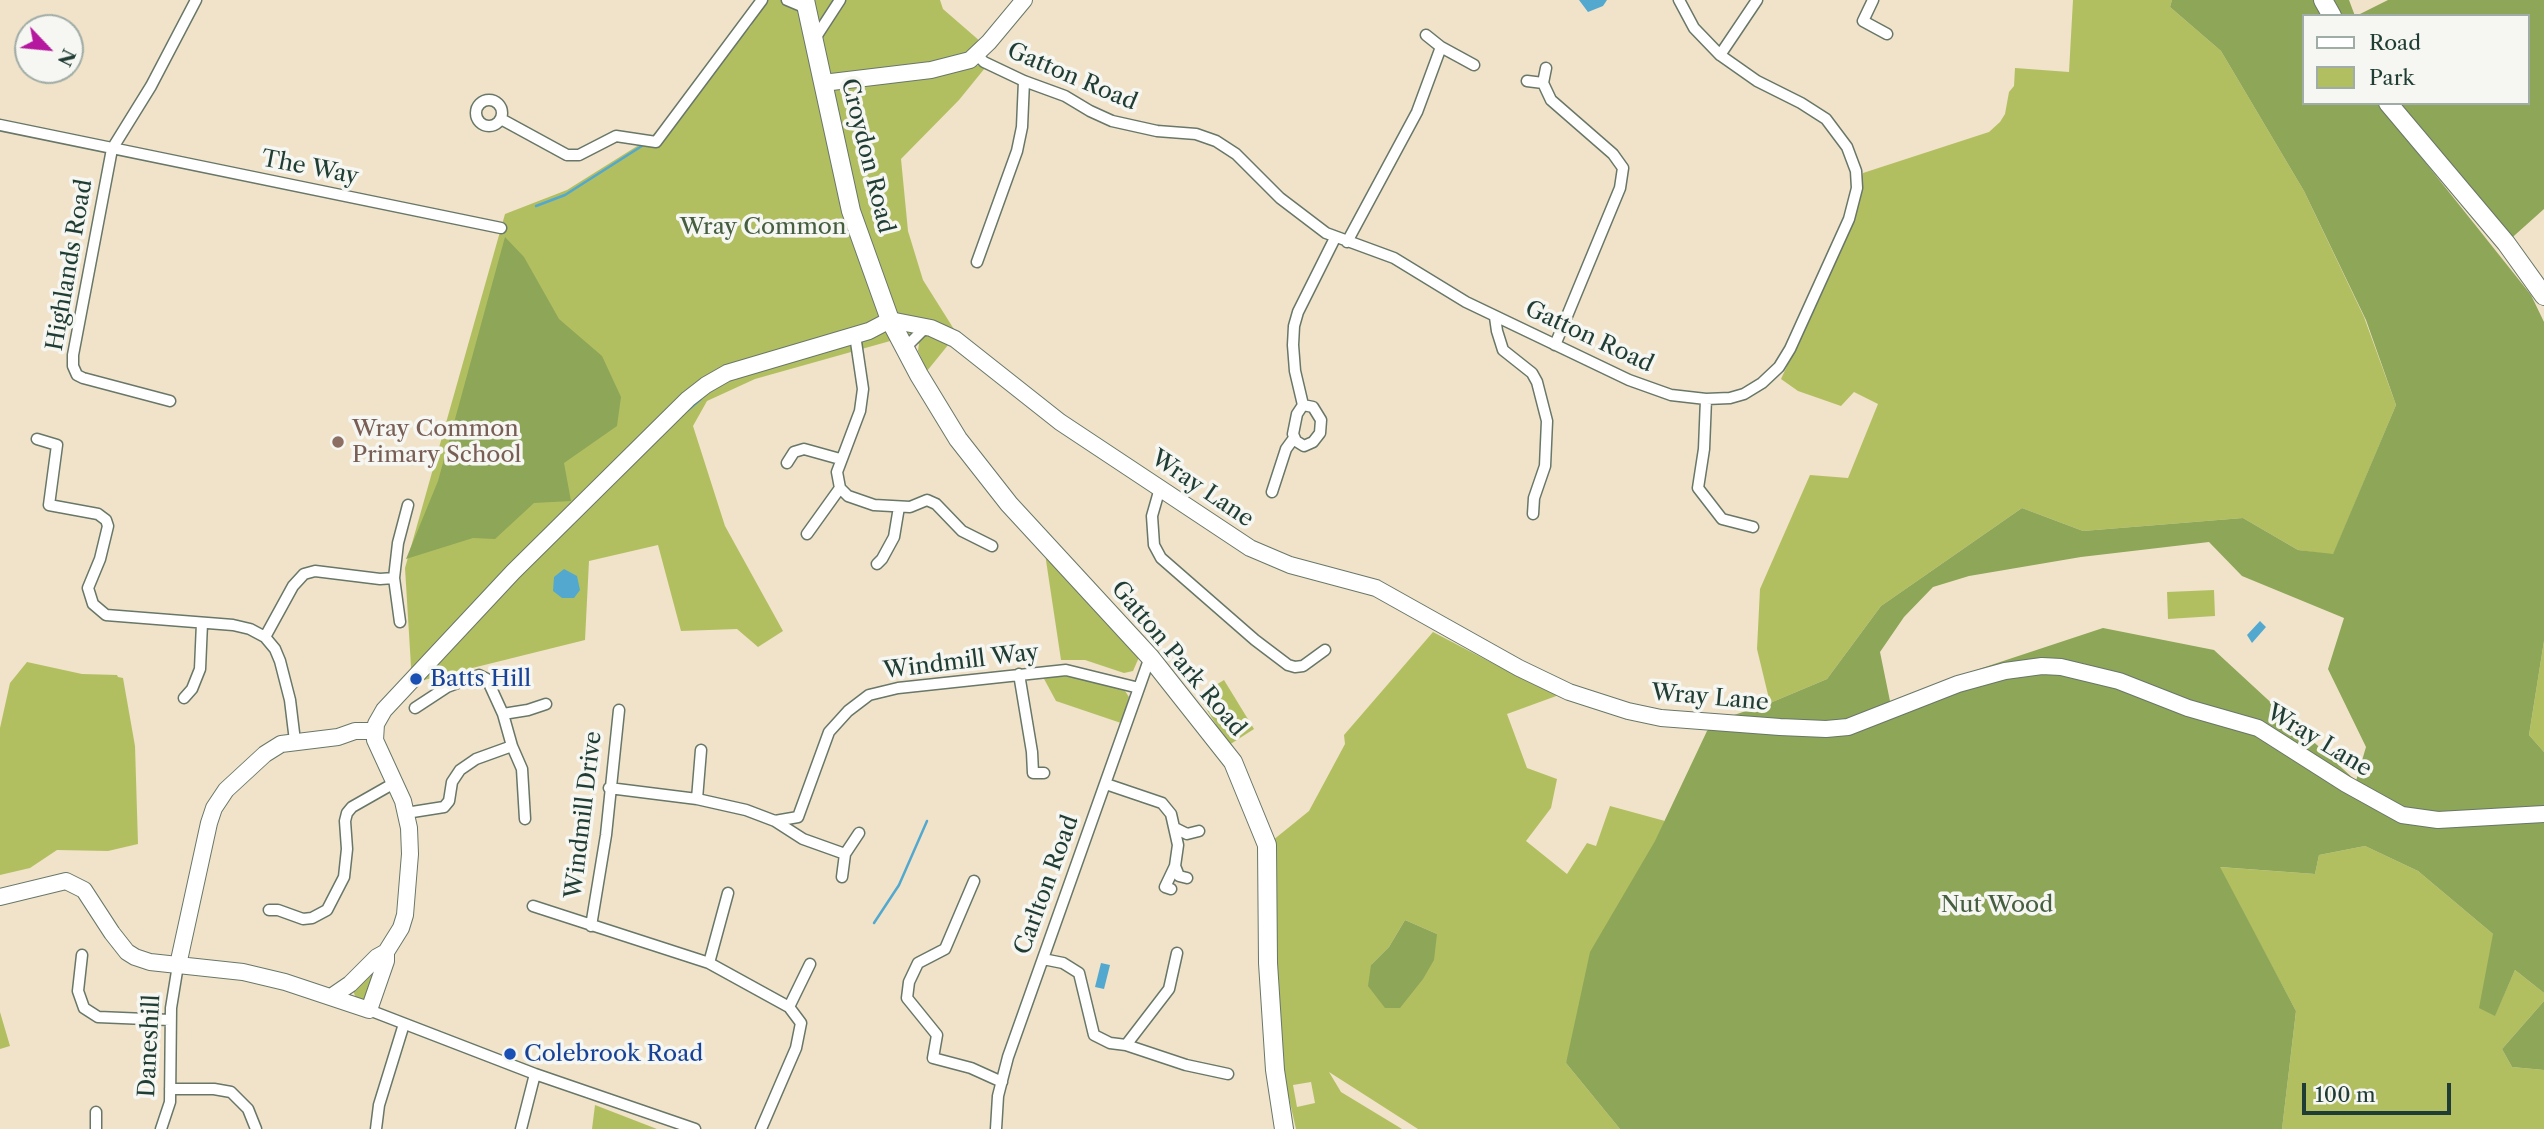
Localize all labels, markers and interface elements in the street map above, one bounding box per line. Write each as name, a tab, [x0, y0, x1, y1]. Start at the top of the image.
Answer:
north arrow	[14, 14, 84, 84]
legend	[2302, 14, 2530, 105]
text: Road	[2369, 30, 2421, 55]
street label: Gatton Road	[1003, 37, 1141, 117]
text: N	[53, 45, 80, 70]
text: Park	[2369, 65, 2415, 90]
street label: Croydon Road	[834, 76, 900, 236]
street label: The Way	[259, 145, 361, 191]
street label: Highlands Road	[41, 177, 99, 353]
park label: Wray Common	[680, 213, 846, 241]
street label: Gatton Road	[1520, 295, 1658, 379]
place label: Wray Common Primary School	[352, 415, 521, 469]
marker: Wray Common Primary School	[330, 434, 346, 450]
street label: Wray Lane	[1145, 445, 1259, 533]
street label: Gatton Park Road	[1105, 576, 1251, 742]
street label: Windmill Way	[882, 639, 1040, 685]
place label: Batts Hill	[430, 665, 531, 693]
marker: Batts Hill	[408, 671, 424, 687]
street label: Wray Lane	[1650, 679, 1770, 717]
street label: Wray Lane	[2261, 699, 2377, 783]
street label: Windmill Drive	[560, 730, 608, 900]
street label: Carlton Road	[1009, 812, 1085, 958]
park label: Nut Wood	[1941, 891, 2053, 919]
street label: Daneshill	[134, 994, 166, 1098]
place label: Colebrook Road	[524, 1040, 703, 1068]
marker: Colebrook Road	[502, 1046, 518, 1062]
scale bar	[2306, 1070, 2455, 1114]
text: 100 m	[2315, 1082, 2376, 1107]

